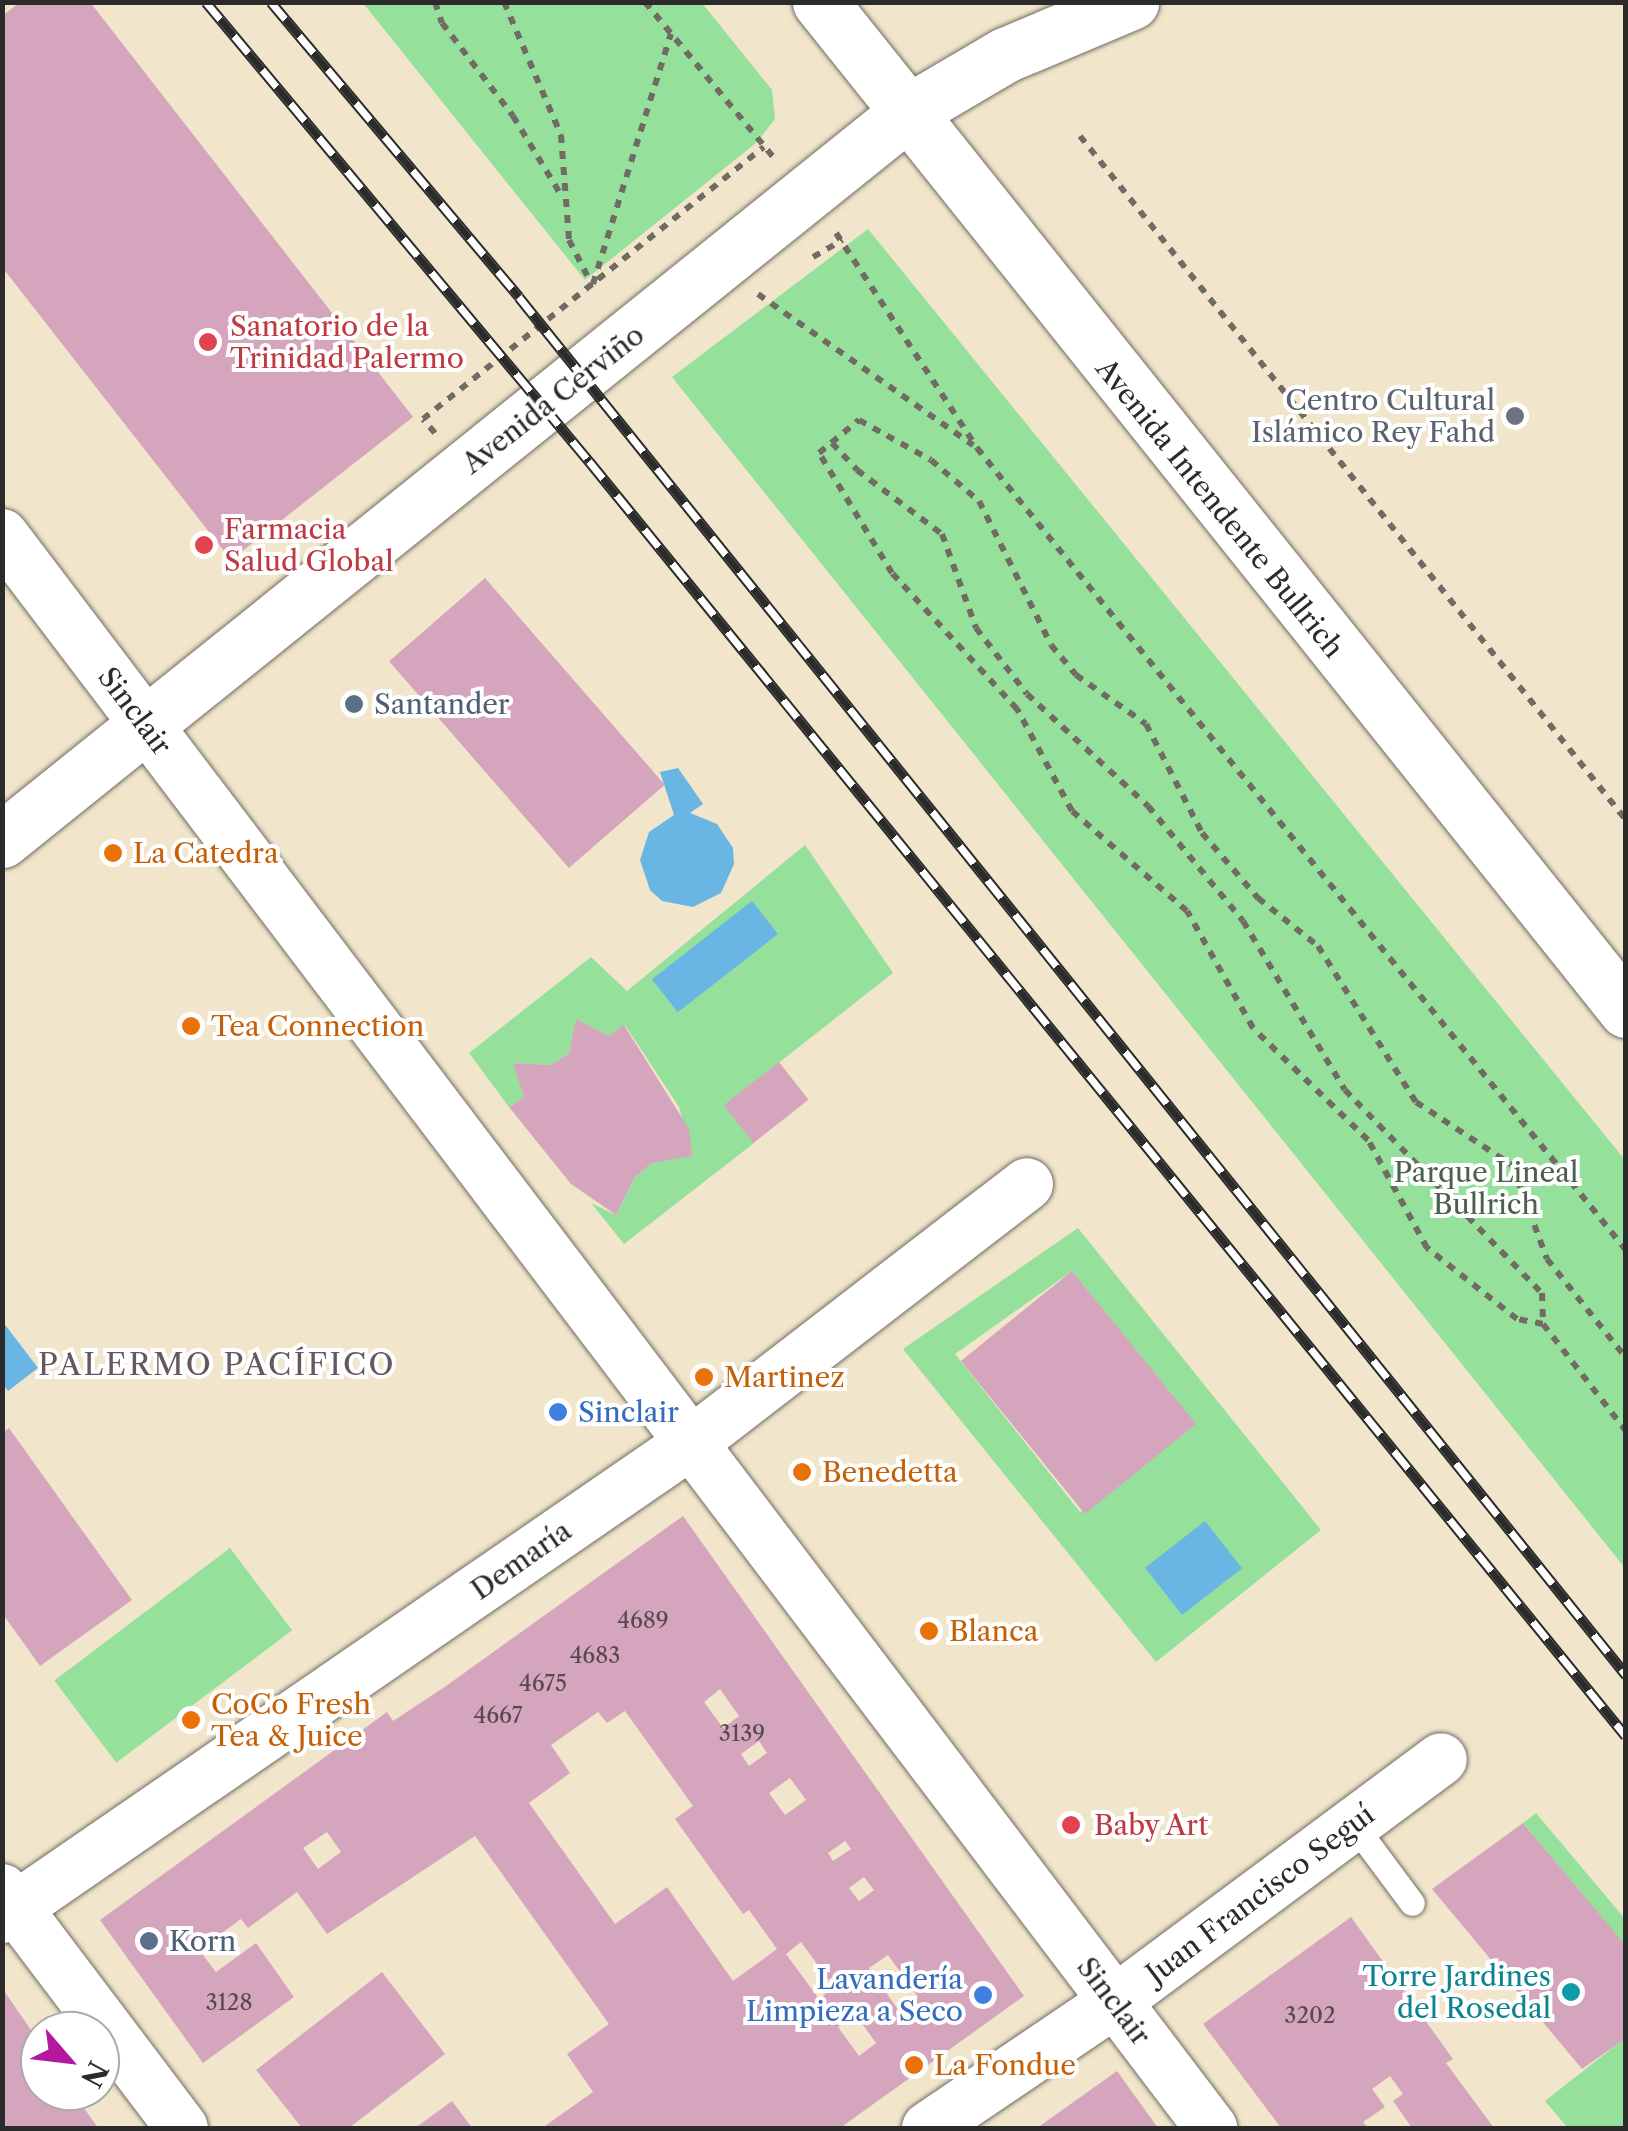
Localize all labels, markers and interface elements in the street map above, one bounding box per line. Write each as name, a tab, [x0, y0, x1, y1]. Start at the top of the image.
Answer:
place label: Sanatorio de la Trinidad Palermo	[230, 309, 464, 375]
street label: Avenida Cerviño	[455, 318, 651, 480]
marker: Sanatorio de la Trinidad Palermo	[195, 329, 221, 355]
street label: Avenida Intendente Bullrich	[1089, 352, 1351, 664]
place label: Centro Cultural Islámico Rey Fahd	[1250, 383, 1495, 449]
marker: Centro Cultural Islámico Rey Fahd	[1504, 405, 1526, 427]
place label: Farmacia Salud Global	[224, 512, 393, 578]
marker: Farmacia Salud Global	[193, 534, 215, 556]
street label: Sinclair	[91, 661, 179, 761]
place label: Santander	[374, 687, 510, 721]
marker: Santander	[343, 693, 365, 715]
place label: La Catedra	[133, 836, 279, 870]
marker: La Catedra	[102, 842, 124, 864]
place label: Tea Connection	[211, 1009, 424, 1043]
marker: Tea Connection	[180, 1015, 202, 1037]
park label: Parque Lineal Bullrich	[1394, 1155, 1578, 1221]
district label: PALERMO PACÍFICO	[38, 1347, 396, 1383]
place label: Martinez	[724, 1360, 845, 1394]
marker: Martinez	[693, 1366, 715, 1388]
place label: Sinclair	[578, 1395, 679, 1429]
marker: Sinclair	[547, 1401, 569, 1423]
place label: Benedetta	[822, 1455, 958, 1489]
marker: Benedetta	[791, 1461, 813, 1483]
street label: Demaría	[465, 1513, 577, 1607]
house number: 4689	[617, 1608, 669, 1634]
place label: Blanca	[949, 1614, 1038, 1648]
marker: Blanca	[918, 1620, 940, 1642]
house number: 4683	[570, 1643, 620, 1669]
house number: 4675	[519, 1671, 567, 1697]
place label: CoCo Fresh Tea & Juice	[211, 1687, 371, 1753]
house number: 4667	[473, 1703, 523, 1729]
marker: CoCo Fresh Tea & Juice	[180, 1709, 202, 1731]
house number: 3139	[719, 1721, 765, 1747]
street label: Juan Francisco Seguí	[1139, 1797, 1381, 1991]
place label: Baby Art	[1094, 1808, 1210, 1842]
marker: Baby Art	[1058, 1812, 1084, 1838]
place label: Korn	[169, 1924, 236, 1958]
marker: Korn	[138, 1930, 160, 1952]
street label: Sinclair	[1070, 1951, 1158, 2051]
place label: Torre Jardines del Rosedal	[1363, 1959, 1551, 2025]
place label: Lavandería Limpieza a Seco	[745, 1962, 963, 2028]
marker: Torre Jardines del Rosedal	[1560, 1981, 1582, 2003]
marker: Lavandería Limpieza a Seco	[972, 1984, 994, 2006]
house number: 3128	[205, 1990, 253, 2016]
house number: 3202	[1284, 2003, 1336, 2029]
north arrow	[20, 2011, 120, 2111]
place label: La Fondue	[934, 2048, 1076, 2082]
marker: La Fondue	[903, 2054, 925, 2076]
text: N	[74, 2055, 115, 2093]

